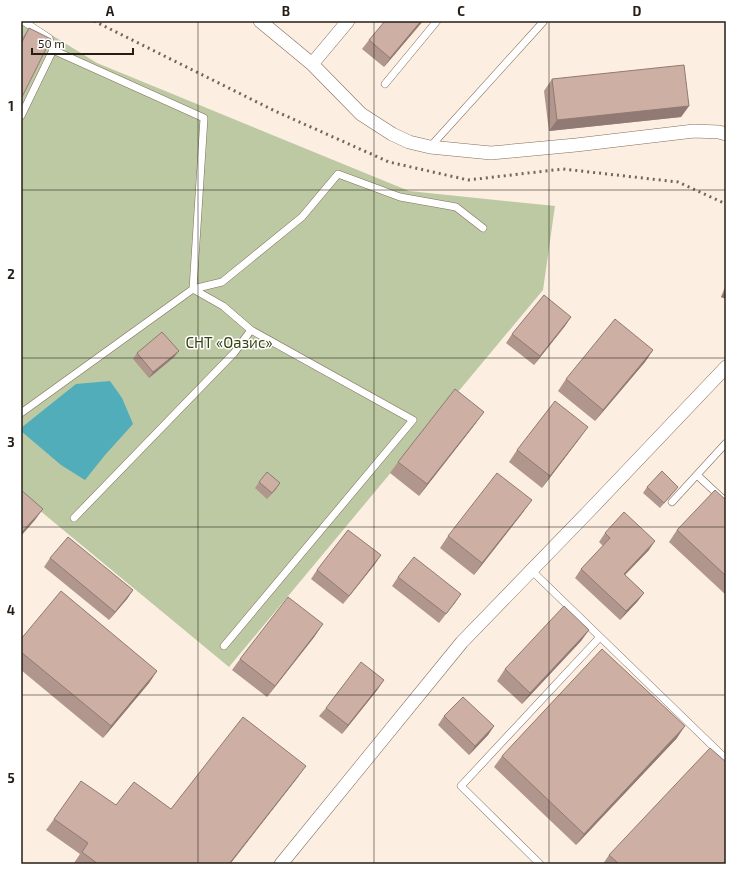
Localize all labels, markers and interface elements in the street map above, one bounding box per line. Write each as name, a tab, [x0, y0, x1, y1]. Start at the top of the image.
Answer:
text: A	[106, 3, 115, 19]
text: B	[282, 3, 290, 19]
text: C	[457, 3, 465, 19]
text: D	[633, 3, 642, 19]
scale bar	[32, 30, 133, 56]
text: 50 m	[38, 36, 65, 50]
text: 1	[8, 98, 14, 114]
text: 2	[7, 266, 15, 282]
park label: СНТ «Оазис»	[185, 333, 273, 351]
text: 3	[7, 434, 15, 450]
text: 4	[7, 602, 15, 618]
text: 5	[7, 770, 15, 786]

